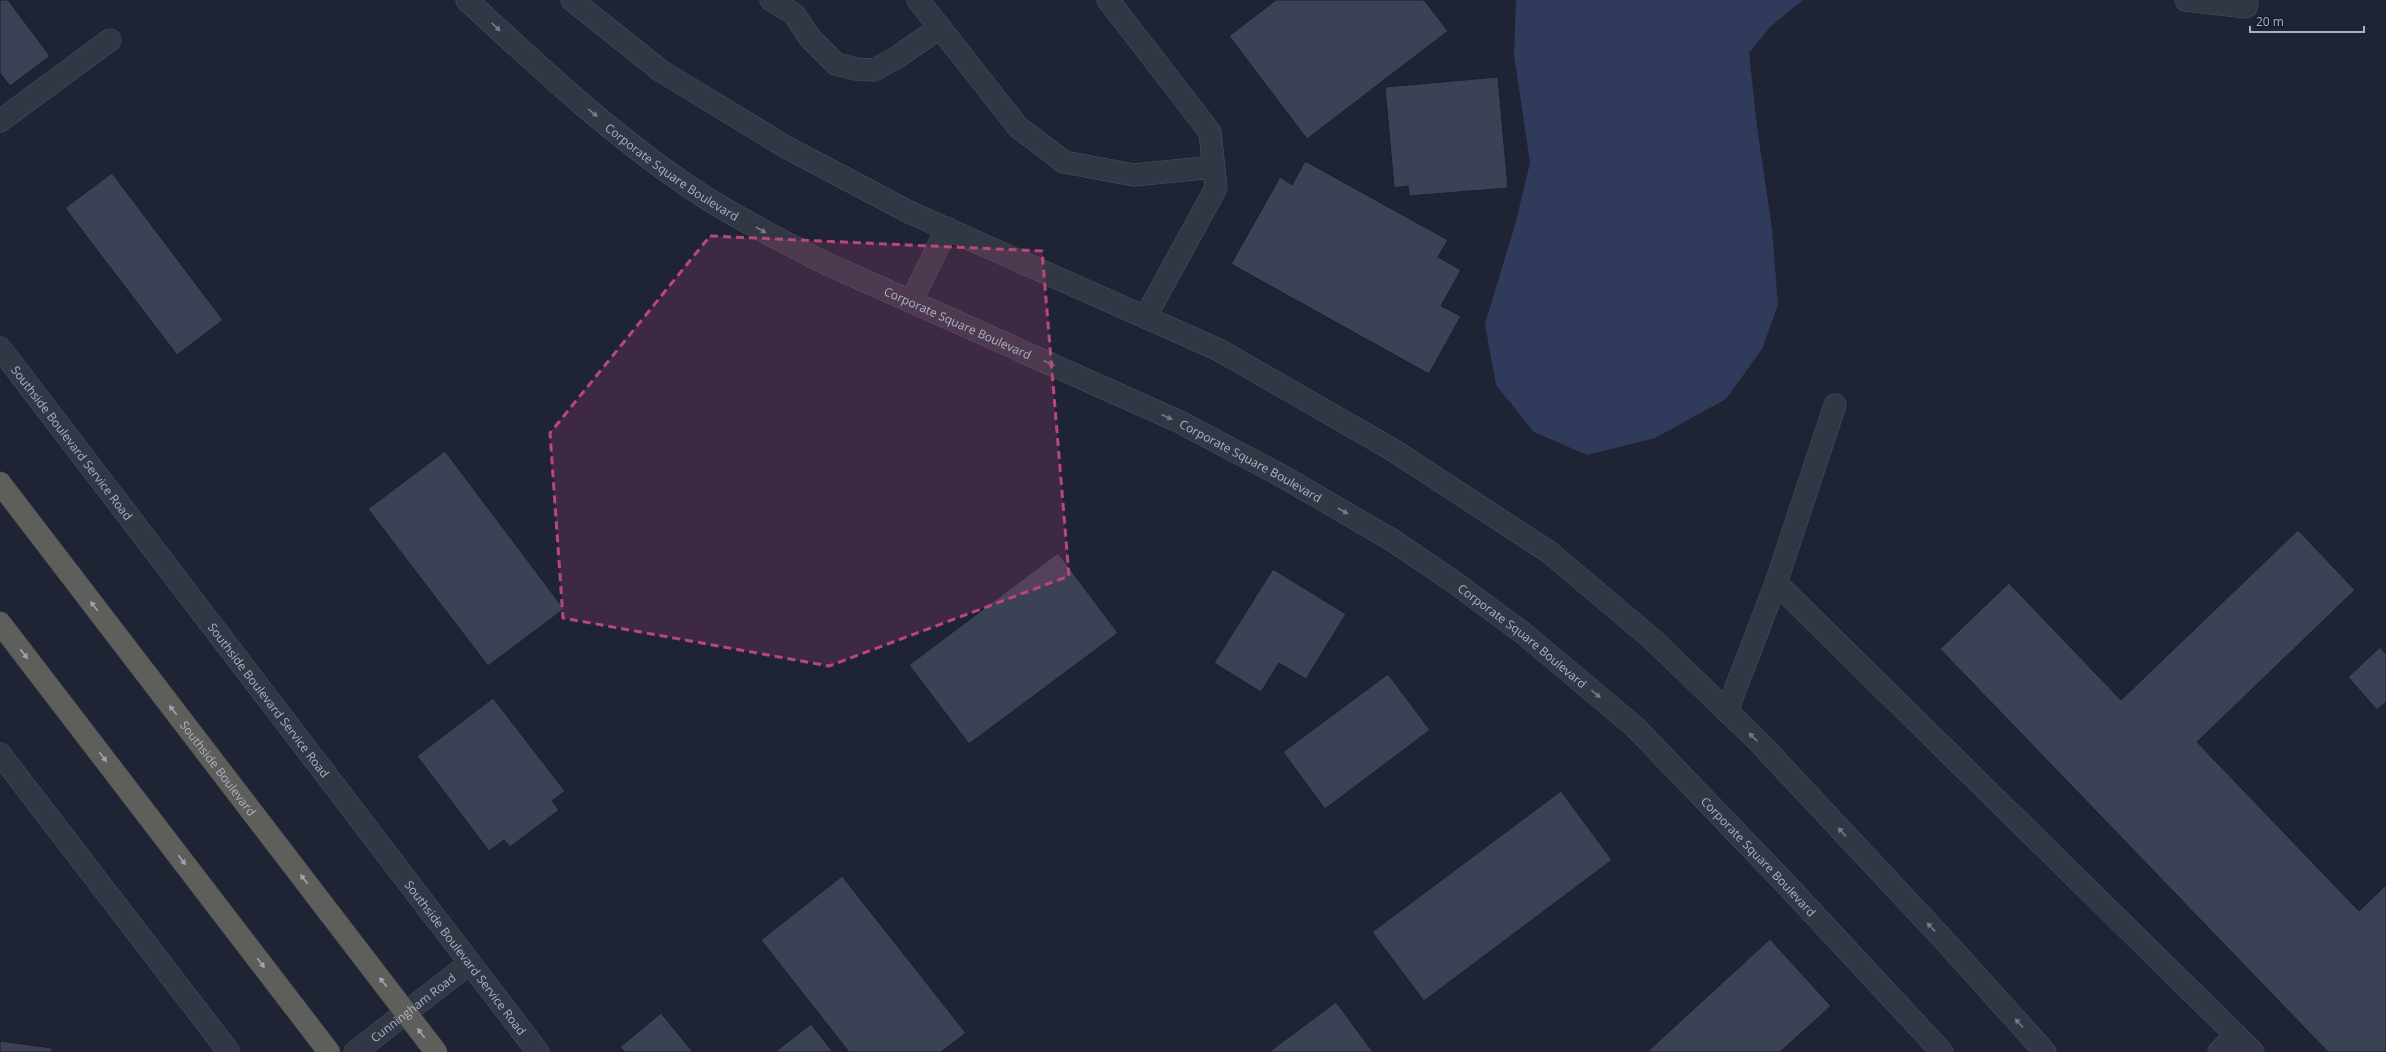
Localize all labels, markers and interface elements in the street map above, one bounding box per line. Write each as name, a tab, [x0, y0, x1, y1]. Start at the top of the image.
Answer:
scale bar	[2250, 8, 2364, 34]
text: 20 m	[2256, 13, 2284, 30]
one-way arrow	[491, 22, 501, 31]
one-way arrow	[587, 109, 598, 118]
street label: Corporate Square Boulevard	[602, 119, 742, 224]
one-way arrow	[756, 226, 766, 234]
street label: Corporate Square Boulevard	[881, 282, 1034, 363]
one-way arrow	[1043, 360, 1055, 366]
street label: Southside Boulevard Service Road	[8, 362, 137, 523]
one-way arrow	[1162, 414, 1174, 420]
street label: Corporate Square Boulevard	[1177, 415, 1325, 506]
one-way arrow	[1337, 508, 1349, 515]
street label: Corporate Square Boulevard	[1455, 579, 1591, 692]
one-way arrow	[90, 601, 99, 612]
street label: Southside Boulevard Service Road	[206, 620, 332, 780]
one-way arrow	[19, 648, 28, 659]
one-way arrow	[1590, 689, 1601, 698]
one-way arrow	[169, 704, 178, 715]
street label: Southside Boulevard	[177, 718, 259, 818]
one-way arrow	[1748, 732, 1758, 742]
one-way arrow	[99, 751, 107, 762]
street label: Corporate Square Boulevard	[1698, 793, 1820, 920]
one-way arrow	[1838, 827, 1847, 837]
one-way arrow	[178, 855, 186, 865]
one-way arrow	[300, 874, 308, 885]
street label: Southside Boulevard Service Road	[401, 877, 530, 1038]
one-way arrow	[1927, 922, 1936, 932]
one-way arrow	[257, 958, 265, 969]
street label: Cunningham Road	[367, 969, 459, 1046]
one-way arrow	[379, 977, 387, 988]
one-way arrow	[2014, 1018, 2023, 1028]
one-way arrow	[417, 1027, 426, 1038]

